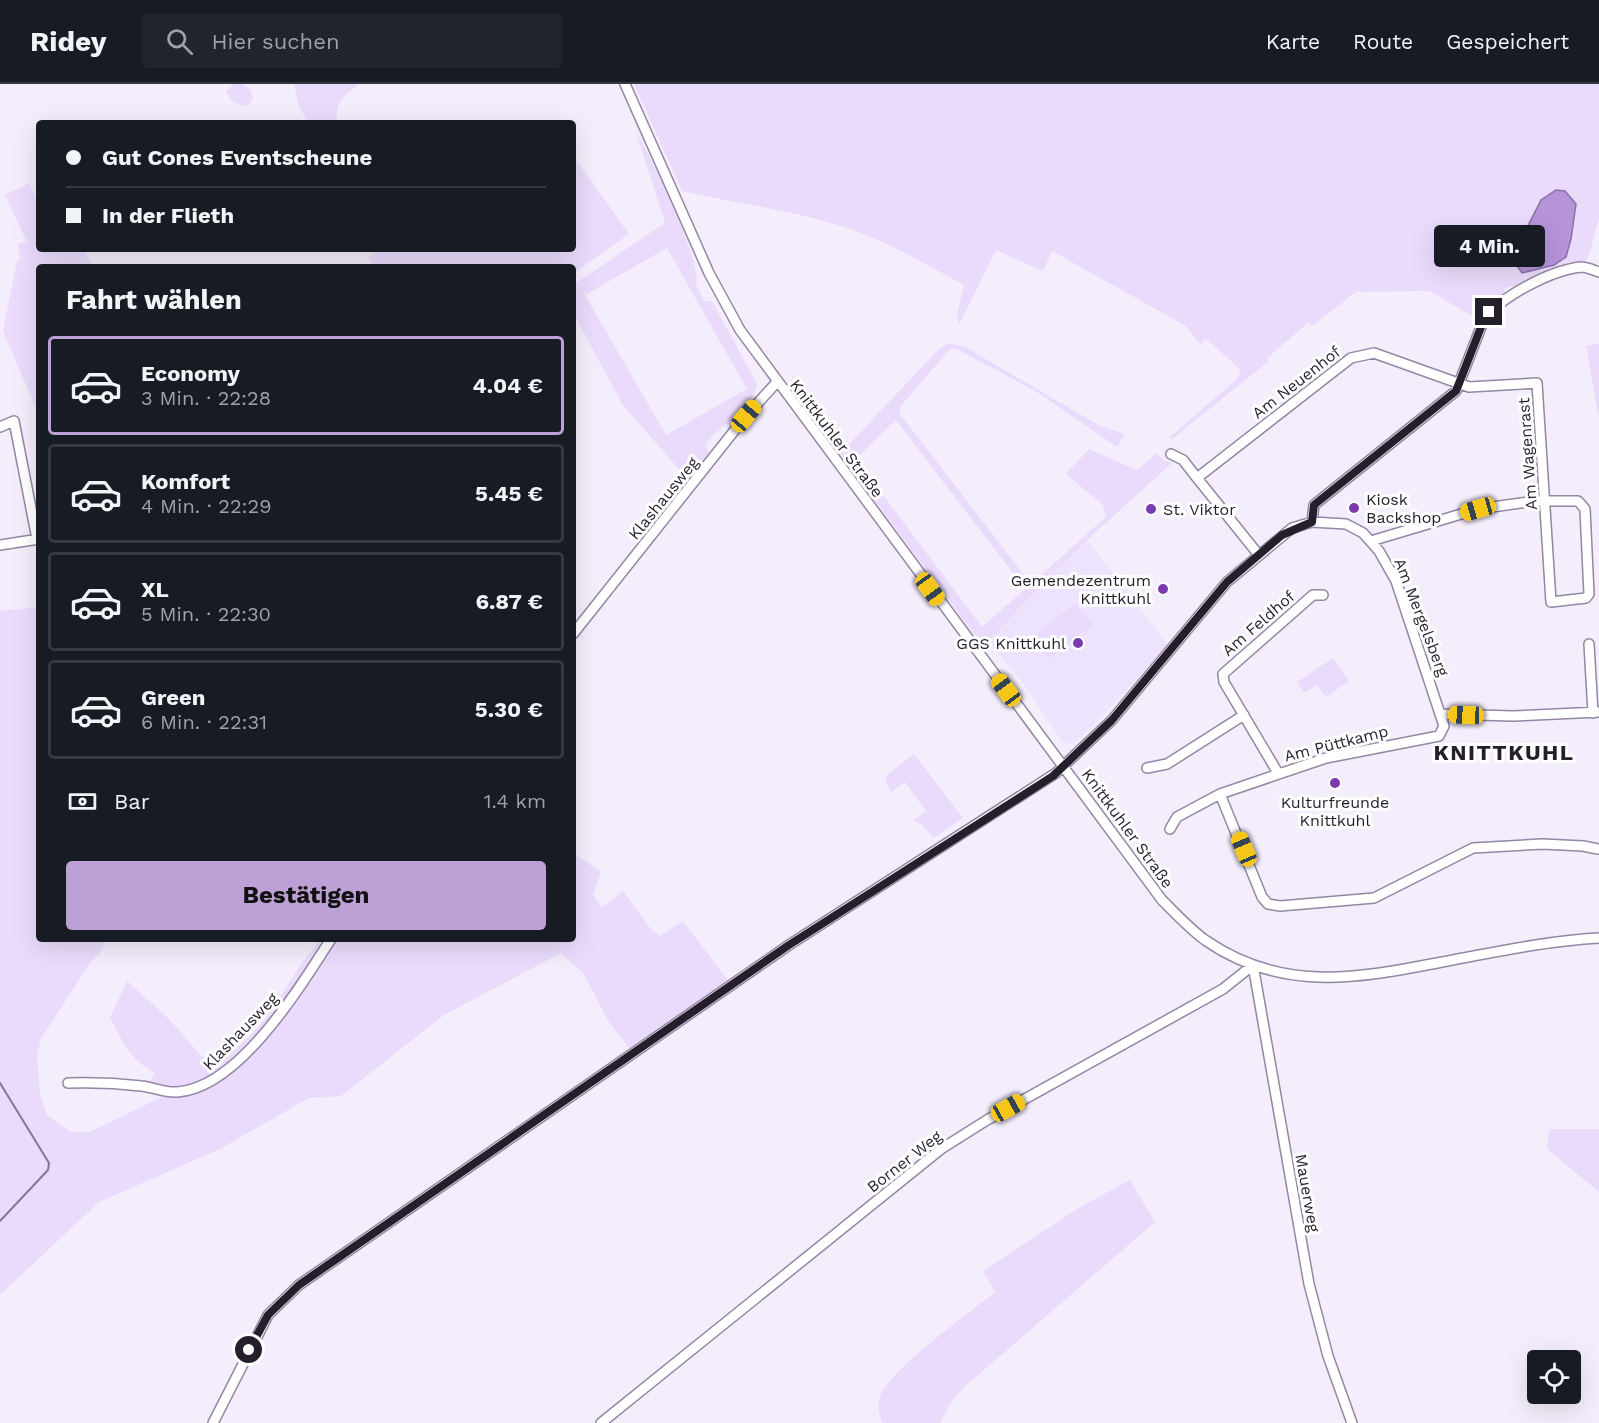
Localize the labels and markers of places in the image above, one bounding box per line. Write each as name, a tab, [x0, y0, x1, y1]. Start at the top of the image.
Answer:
place label: Kiosk Backshop	[1366, 490, 1441, 527]
place label: St. Viktor	[1163, 500, 1236, 519]
marker: Kiosk Backshop	[1347, 501, 1361, 515]
marker: St. Viktor	[1144, 502, 1158, 516]
place label: Gemendezentrum Knittkuhl	[1011, 571, 1151, 608]
marker: Gemendezentrum Knittkuhl	[1156, 582, 1170, 596]
place label: GGS Knittkuhl	[956, 634, 1066, 653]
marker: GGS Knittkuhl	[1071, 636, 1085, 650]
marker: Kulturfreunde Knittkuhl	[1328, 776, 1342, 790]
place label: Kulturfreunde Knittkuhl	[1281, 793, 1389, 830]

